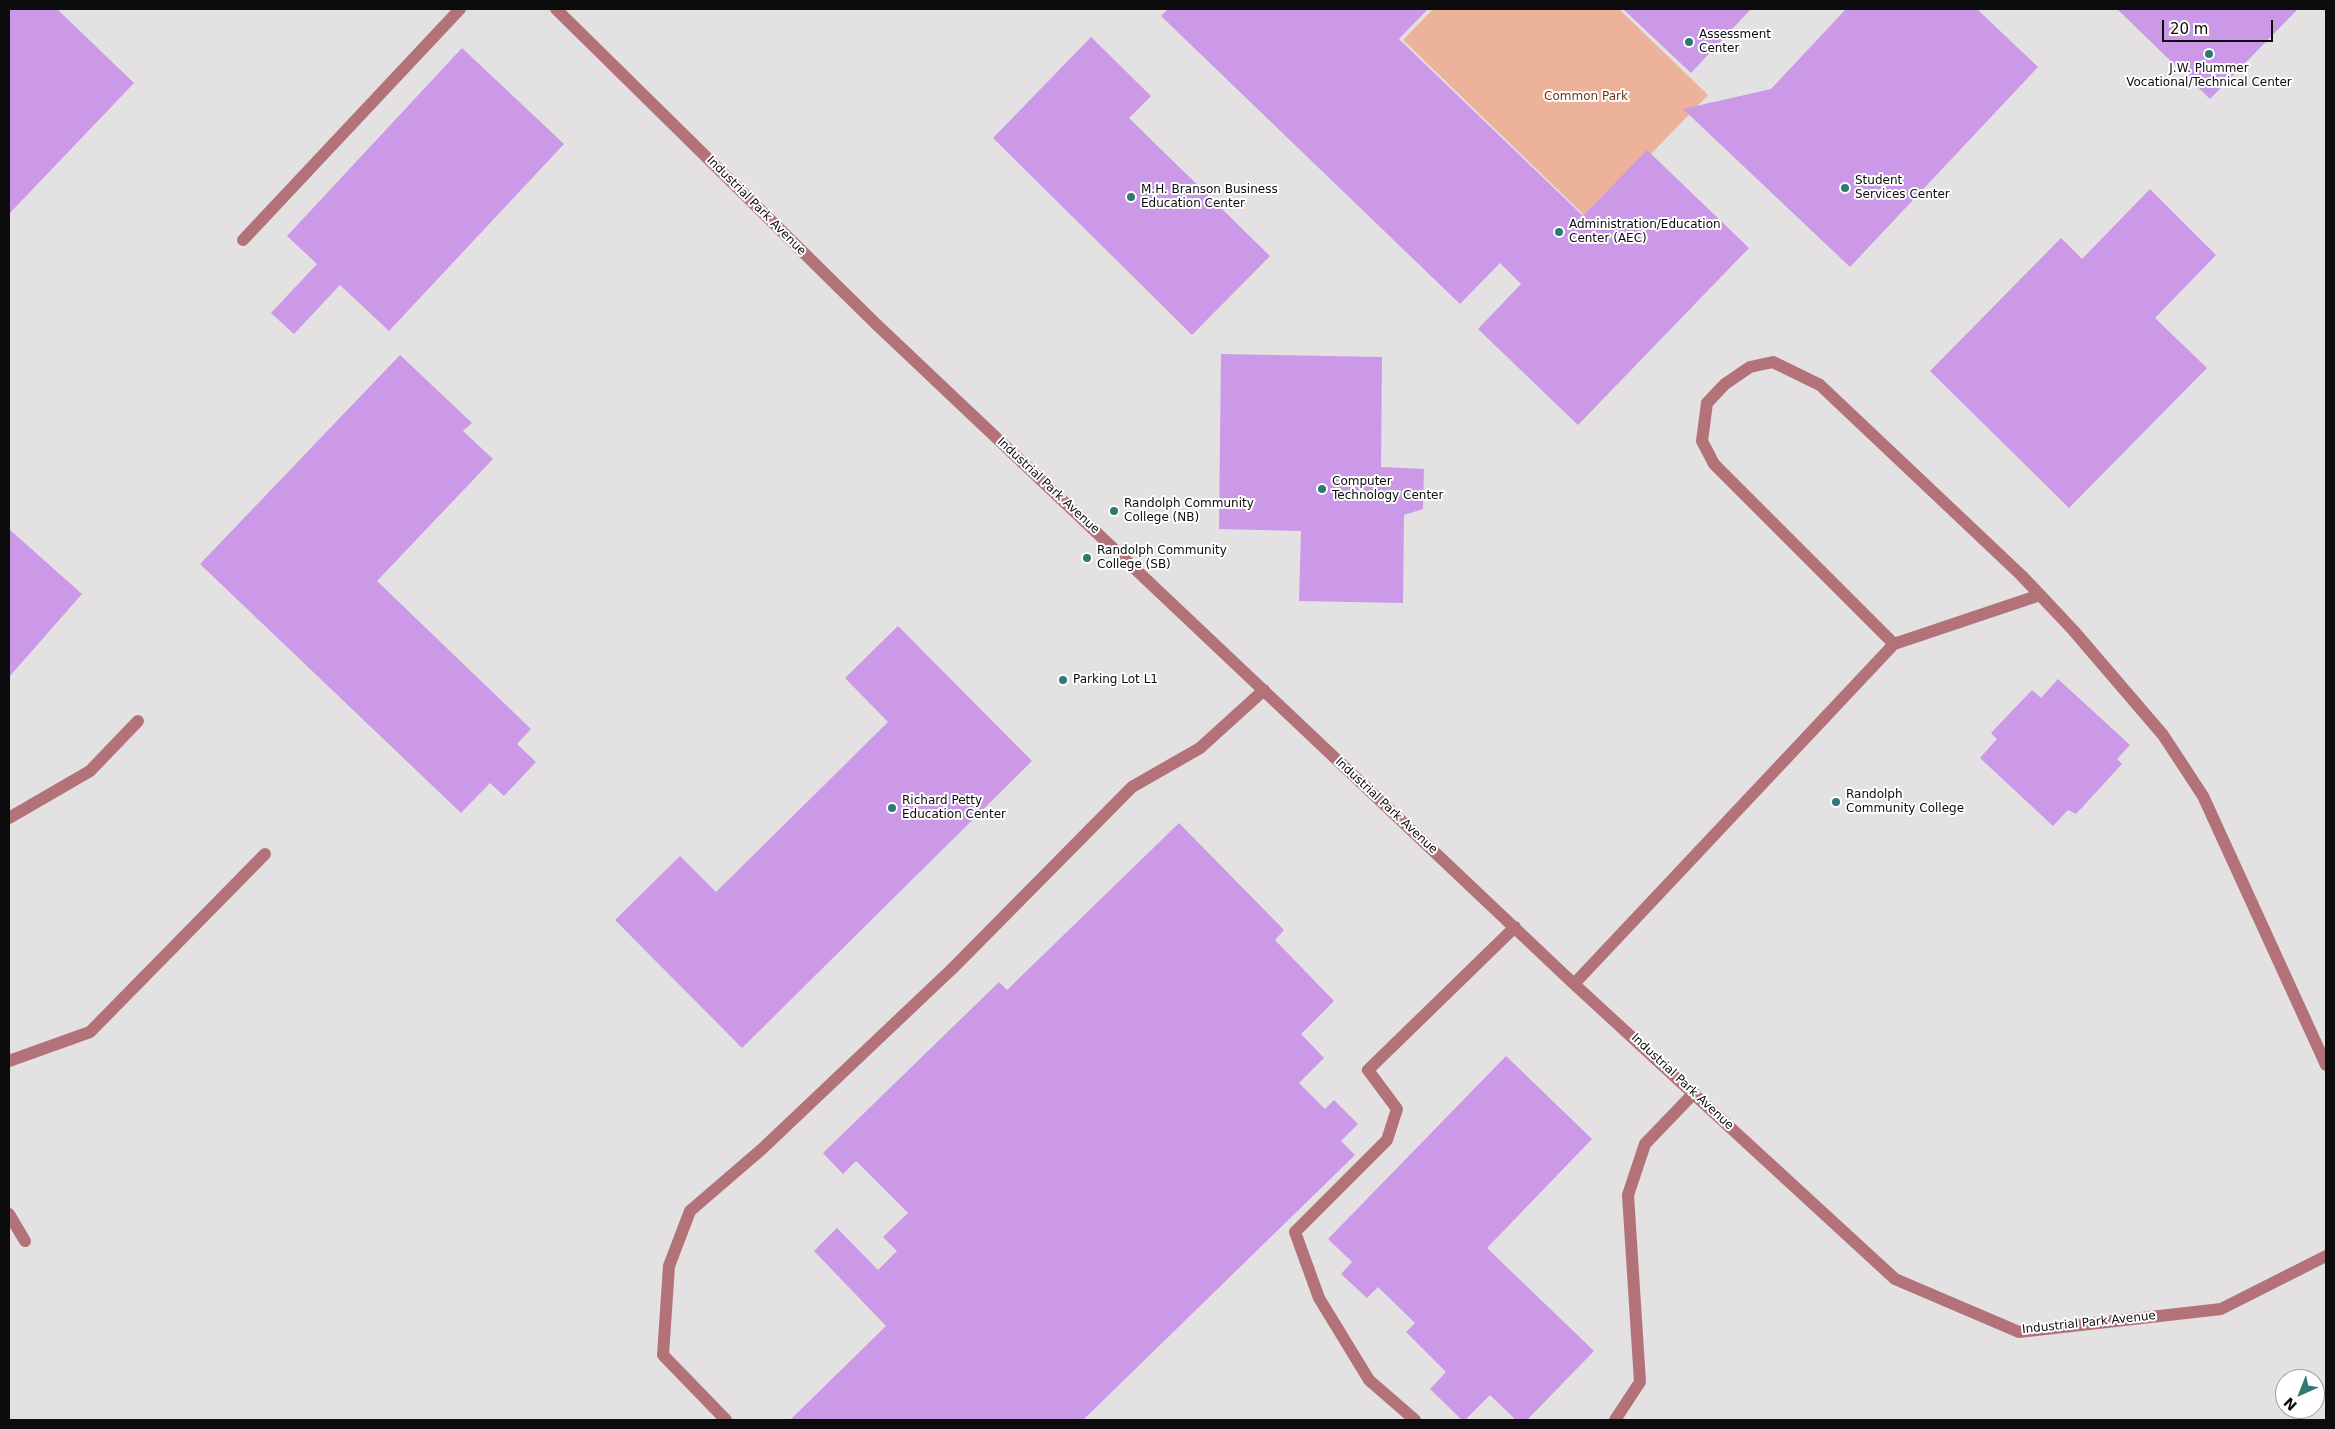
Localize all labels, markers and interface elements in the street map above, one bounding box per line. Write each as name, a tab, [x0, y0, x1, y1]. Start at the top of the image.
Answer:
scale bar	[2165, 10, 2276, 42]
text: 20 m	[2170, 20, 2208, 38]
place label: Assessment Center	[1699, 28, 1771, 56]
marker: Assessment Center	[1683, 36, 1695, 48]
marker: J.W. Plummer Vocational/Technical Center	[2203, 48, 2215, 60]
place label: J.W. Plummer Vocational/Technical Center	[2126, 62, 2292, 90]
park label: Common Park	[1544, 90, 1628, 104]
street label: Industrial Park Avenue	[703, 153, 809, 259]
place label: Student Services Center	[1855, 174, 1950, 202]
marker: Student Services Center	[1839, 182, 1851, 194]
place label: M.H. Branson Business Education Center	[1141, 183, 1278, 211]
marker: M.H. Branson Business Education Center	[1125, 191, 1137, 203]
place label: Administration/Education Center (AEC)	[1569, 218, 1721, 246]
marker: Administration/Education Center (AEC)	[1553, 226, 1565, 238]
street label: Industrial Park Avenue	[994, 435, 1102, 537]
place label: Computer Technology Center	[1332, 475, 1443, 503]
marker: Computer Technology Center	[1316, 483, 1328, 495]
place label: Randolph Community College (NB)	[1124, 497, 1254, 525]
marker: Randolph Community College (NB)	[1108, 505, 1120, 517]
place label: Randolph Community College (SB)	[1097, 544, 1227, 572]
marker: Randolph Community College (SB)	[1081, 552, 1093, 564]
place label: Parking Lot L1	[1073, 673, 1158, 687]
marker: Parking Lot L1	[1057, 674, 1069, 686]
street label: Industrial Park Avenue	[1332, 755, 1440, 857]
place label: Randolph Community College	[1846, 788, 1964, 816]
place label: Richard Petty Education Center	[902, 794, 1006, 822]
marker: Randolph Community College	[1830, 796, 1842, 808]
marker: Richard Petty Education Center	[886, 802, 898, 814]
street label: Industrial Park Avenue	[1628, 1031, 1736, 1133]
street label: Industrial Park Avenue	[2021, 1309, 2157, 1337]
north arrow	[2275, 1369, 2325, 1419]
text: N	[2281, 1394, 2300, 1414]

